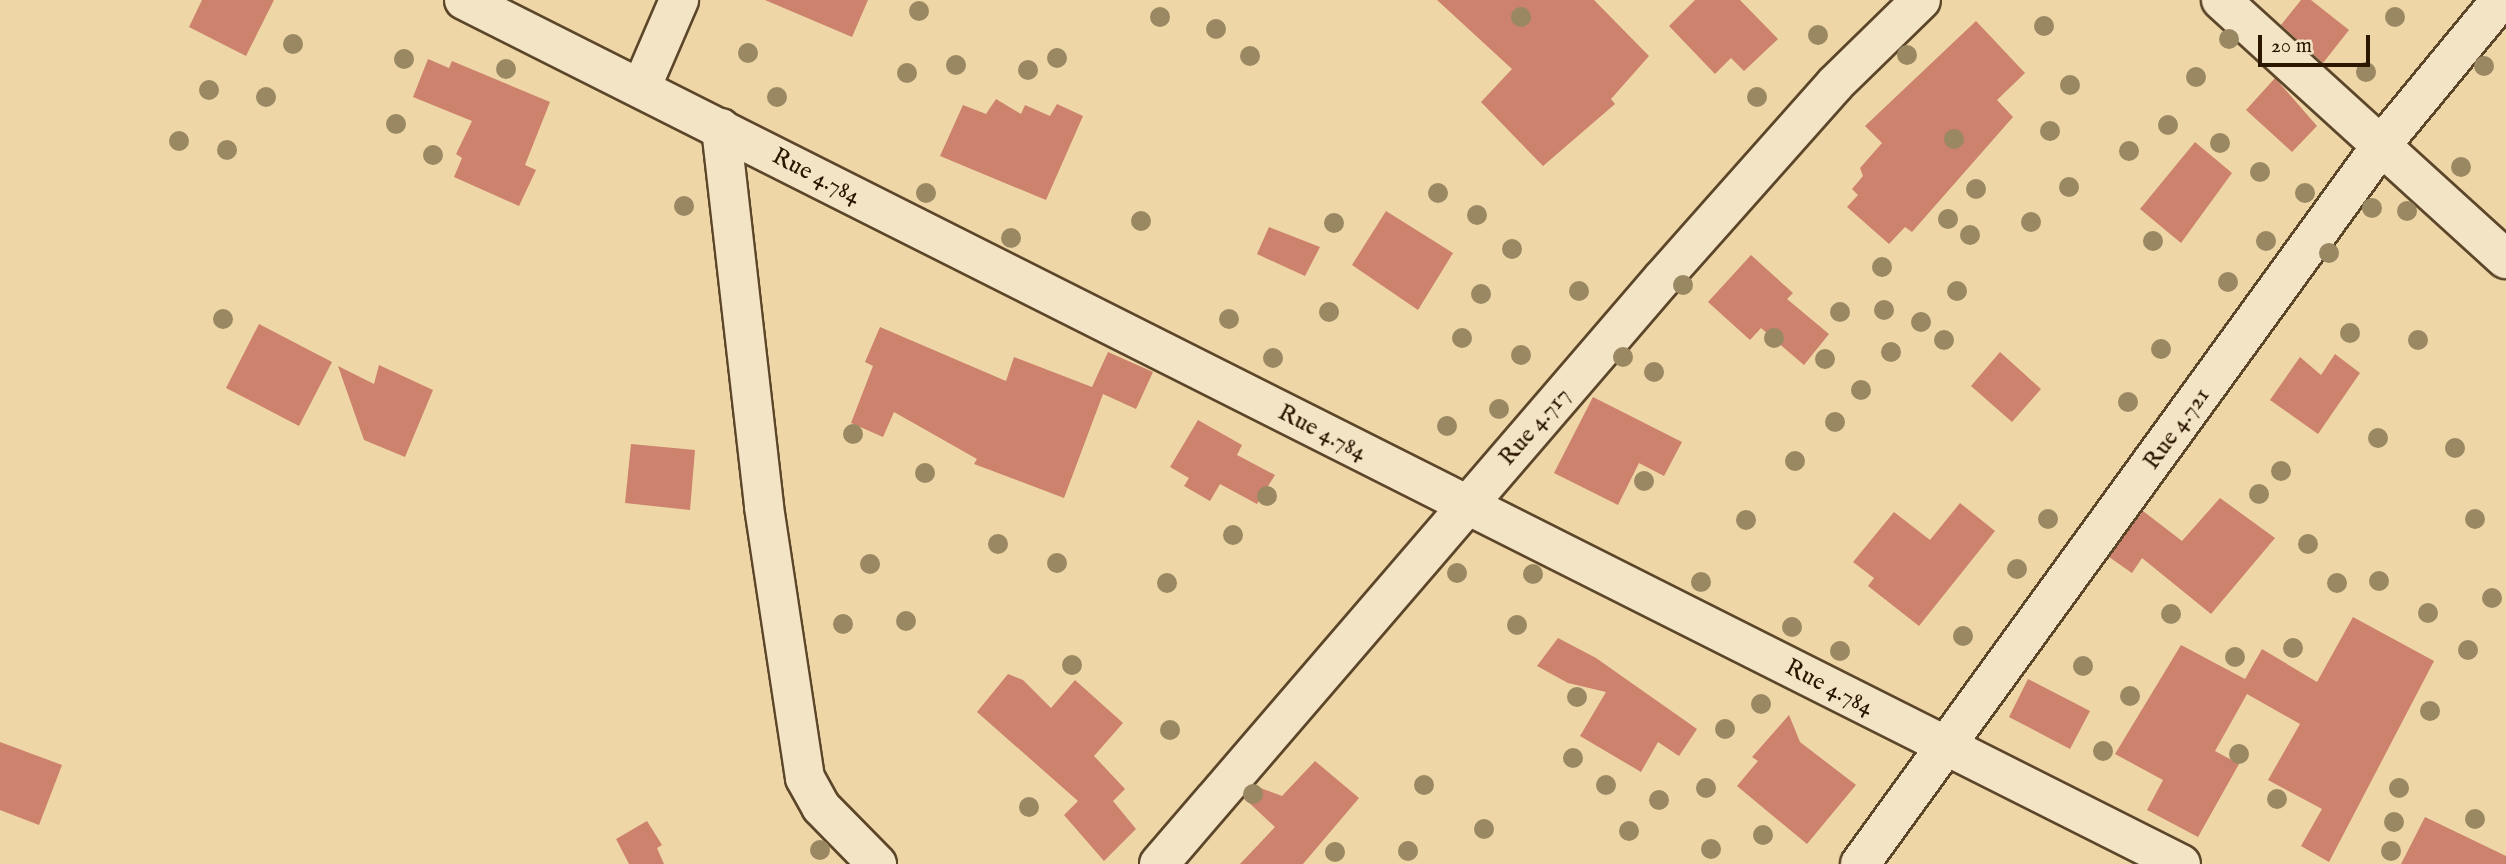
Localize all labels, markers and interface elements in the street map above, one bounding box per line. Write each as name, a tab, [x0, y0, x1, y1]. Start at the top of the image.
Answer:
scale bar	[2261, 21, 2373, 65]
text: 20 m	[2271, 33, 2312, 60]
street label: Rue 4.784	[767, 143, 865, 211]
street label: Rue 4.717	[1493, 382, 1577, 472]
street label: Rue 4.721	[2138, 382, 2216, 476]
street label: Rue 4.784	[1273, 399, 1371, 467]
street label: Rue 4.784	[1780, 654, 1878, 722]

